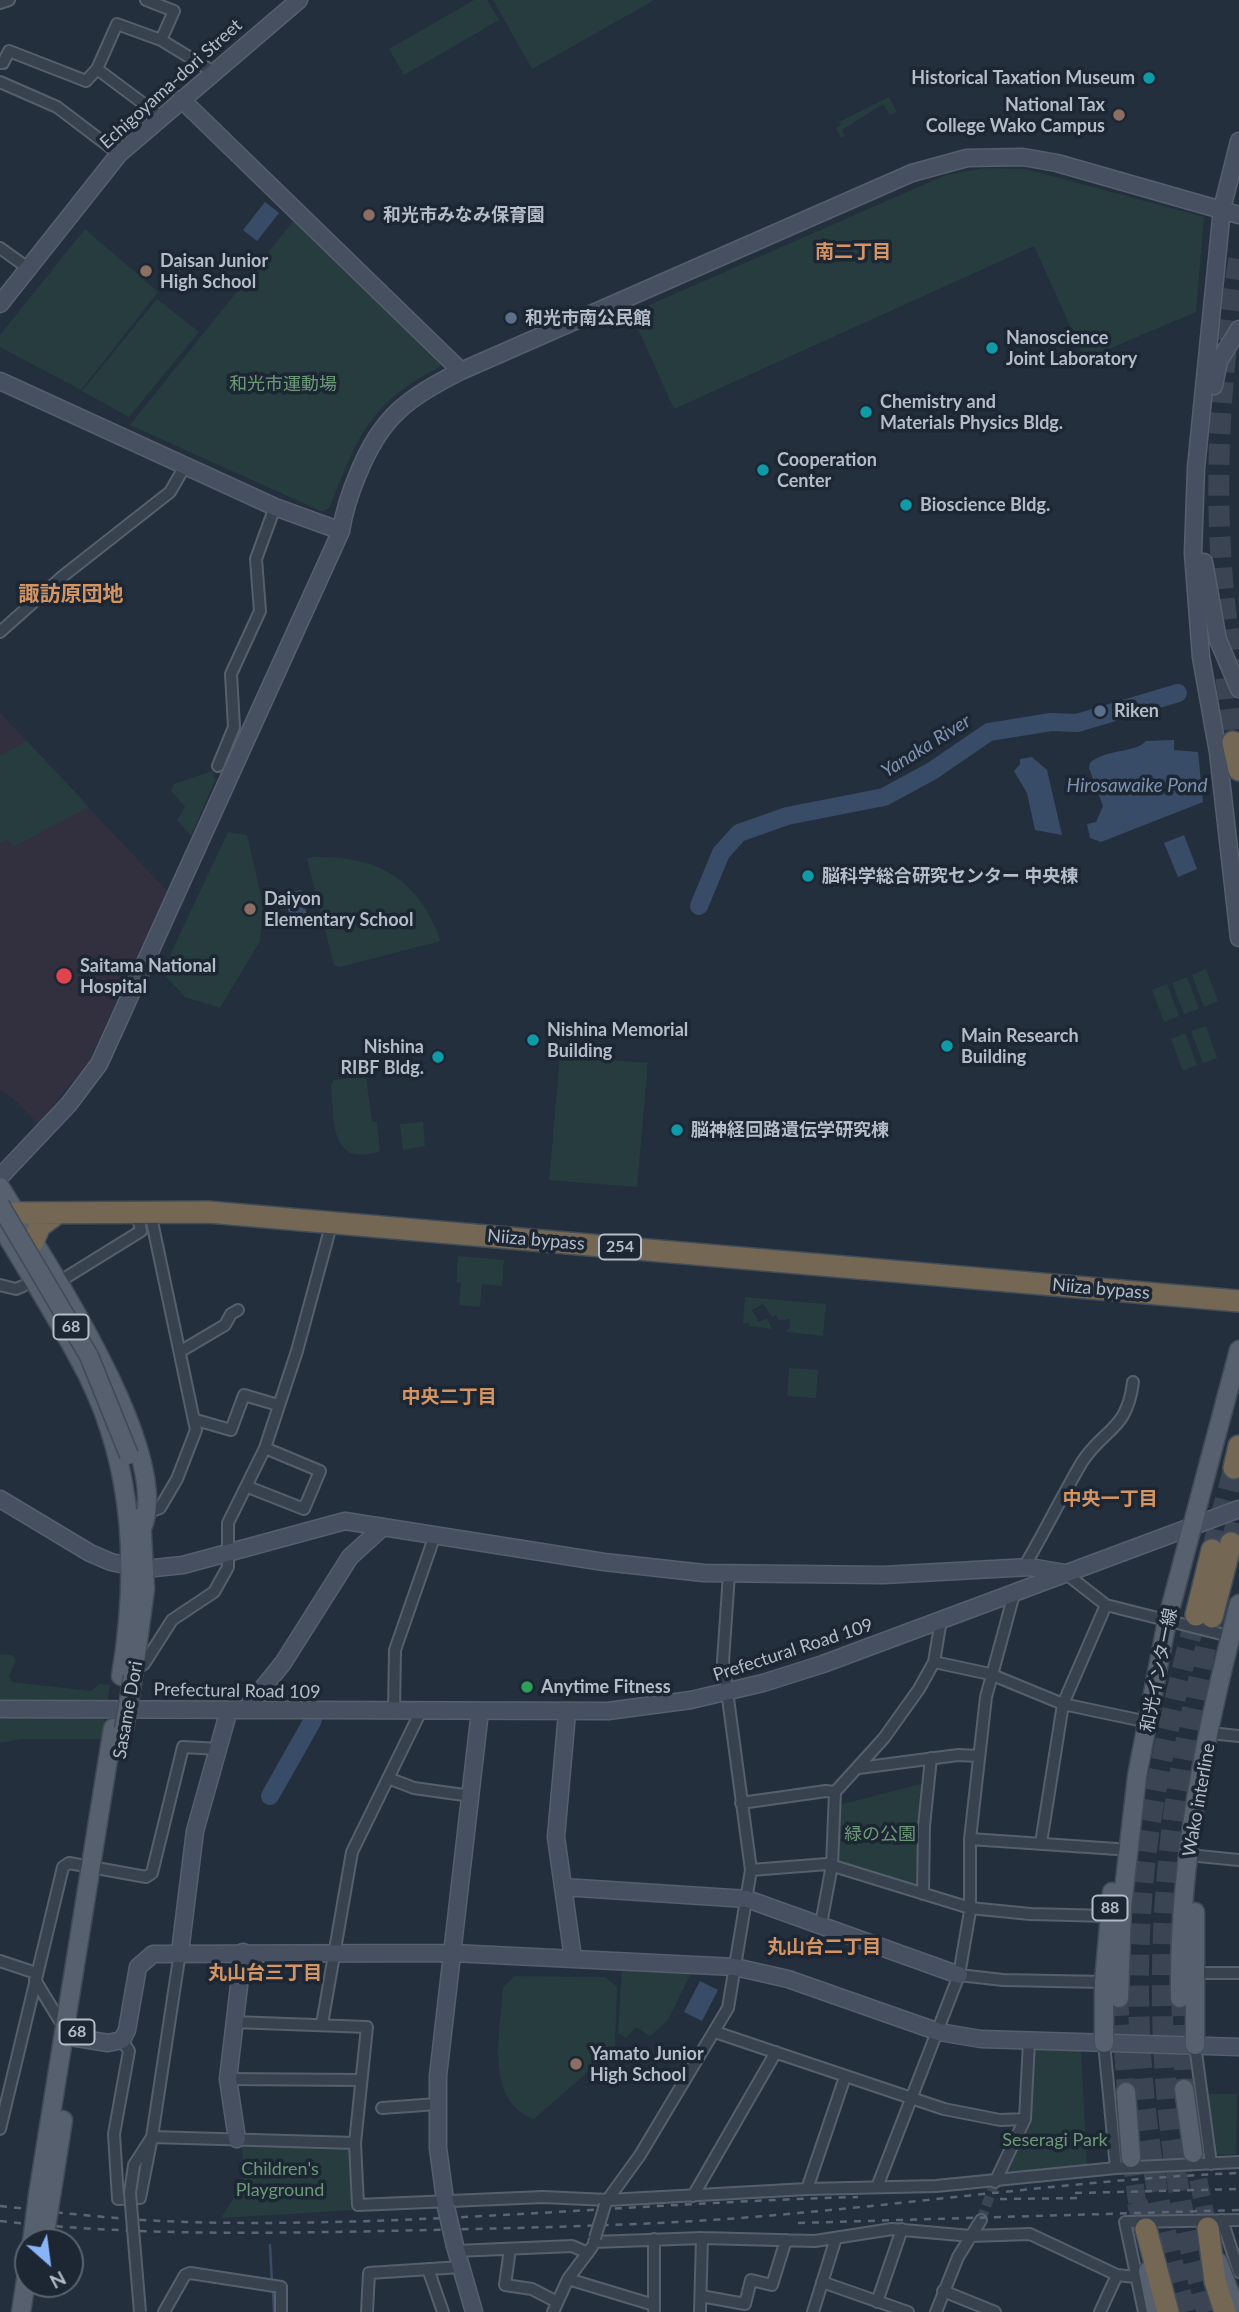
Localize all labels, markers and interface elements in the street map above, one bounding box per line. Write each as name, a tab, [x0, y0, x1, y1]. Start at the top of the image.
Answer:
street label: Echigoyama-dori Street	[96, 15, 246, 153]
place label: Historical Taxation Museum	[911, 67, 1135, 89]
marker: Historical Taxation Museum	[1141, 70, 1157, 86]
place label: National Tax College Wako Campus	[926, 94, 1105, 136]
marker: National Tax College Wako Campus	[1111, 107, 1127, 123]
place label: 和光市みなみ保育園	[383, 204, 545, 226]
marker: 和光市みなみ保育園	[361, 207, 377, 223]
district label: 南二丁目	[815, 241, 891, 263]
place label: Daisan Junior High School	[160, 250, 268, 292]
marker: Daisan Junior High School	[138, 263, 154, 279]
place label: 和光市南公民館	[525, 307, 651, 329]
marker: 和光市南公民館	[503, 310, 519, 326]
place label: Nanoscience Joint Laboratory	[1006, 327, 1137, 370]
marker: Nanoscience Joint Laboratory	[984, 340, 1000, 356]
park label: 和光市運動場	[229, 373, 337, 395]
place label: Chemistry and Materials Physics Bldg.	[880, 391, 1063, 434]
marker: Chemistry and Materials Physics Bldg.	[858, 404, 874, 420]
place label: Cooperation Center	[777, 449, 877, 491]
marker: Cooperation Center	[755, 462, 771, 478]
place label: Bioscience Bldg.	[920, 494, 1050, 516]
marker: Bioscience Bldg.	[898, 497, 914, 513]
district label: 諏訪原団地	[19, 581, 123, 607]
place label: Riken	[1114, 700, 1159, 722]
marker: Riken	[1092, 703, 1108, 719]
water label: Yanaka River	[877, 710, 975, 782]
water label: Hirosawaike Pond	[1067, 775, 1207, 797]
place label: 脳科学総合研究センター 中央棟	[822, 865, 1078, 887]
marker: 脳科学総合研究センター 中央棟	[800, 868, 816, 884]
place label: Daiyon Elementary School	[264, 888, 413, 930]
marker: Daiyon Elementary School	[242, 901, 258, 917]
place label: Saitama National Hospital	[80, 955, 216, 998]
marker: Saitama National Hospital	[54, 966, 74, 986]
place label: Nishina Memorial Building	[547, 1019, 688, 1062]
place label: Main Research Building	[961, 1025, 1079, 1068]
marker: Nishina Memorial Building	[525, 1032, 541, 1048]
place label: Nishina RIBF Bldg.	[341, 1036, 424, 1078]
marker: Main Research Building	[939, 1038, 955, 1054]
marker: Nishina RIBF Bldg.	[430, 1049, 446, 1065]
place label: 脳神経回路遺伝学研究棟	[691, 1119, 889, 1141]
marker: 脳神経回路遺伝学研究棟	[669, 1122, 685, 1138]
street label: Niiza bypass	[486, 1225, 586, 1255]
road number: 254	[599, 1234, 641, 1260]
street label: Niiza bypass	[1051, 1274, 1151, 1304]
road number: 68	[54, 1315, 88, 1340]
district label: 中央二丁目	[402, 1386, 496, 1408]
district label: 中央一丁目	[1063, 1488, 1157, 1510]
street label: 和光インター線	[1136, 1606, 1182, 1734]
street label: Prefectural Road 109	[710, 1614, 876, 1686]
street label: Sasame Dori	[109, 1659, 147, 1761]
place label: Anytime Fitness	[541, 1676, 671, 1698]
street label: Prefectural Road 109	[153, 1679, 321, 1703]
marker: Anytime Fitness	[519, 1679, 535, 1695]
street label: Wako interline	[1178, 1742, 1220, 1858]
park label: 緑の公園	[844, 1823, 916, 1845]
road number: 88	[1092, 1896, 1128, 1920]
district label: 丸山台二丁目	[767, 1936, 881, 1958]
district label: 丸山台三丁目	[208, 1962, 322, 1984]
road number: 68	[60, 2020, 94, 2044]
place label: Yamato Junior High School	[590, 2043, 704, 2086]
marker: Yamato Junior High School	[568, 2056, 584, 2072]
park label: Seseragi Park	[1002, 2129, 1108, 2151]
park label: Children's Playground	[236, 2158, 324, 2200]
north arrow	[14, 2228, 84, 2298]
text: N	[46, 2267, 70, 2294]

